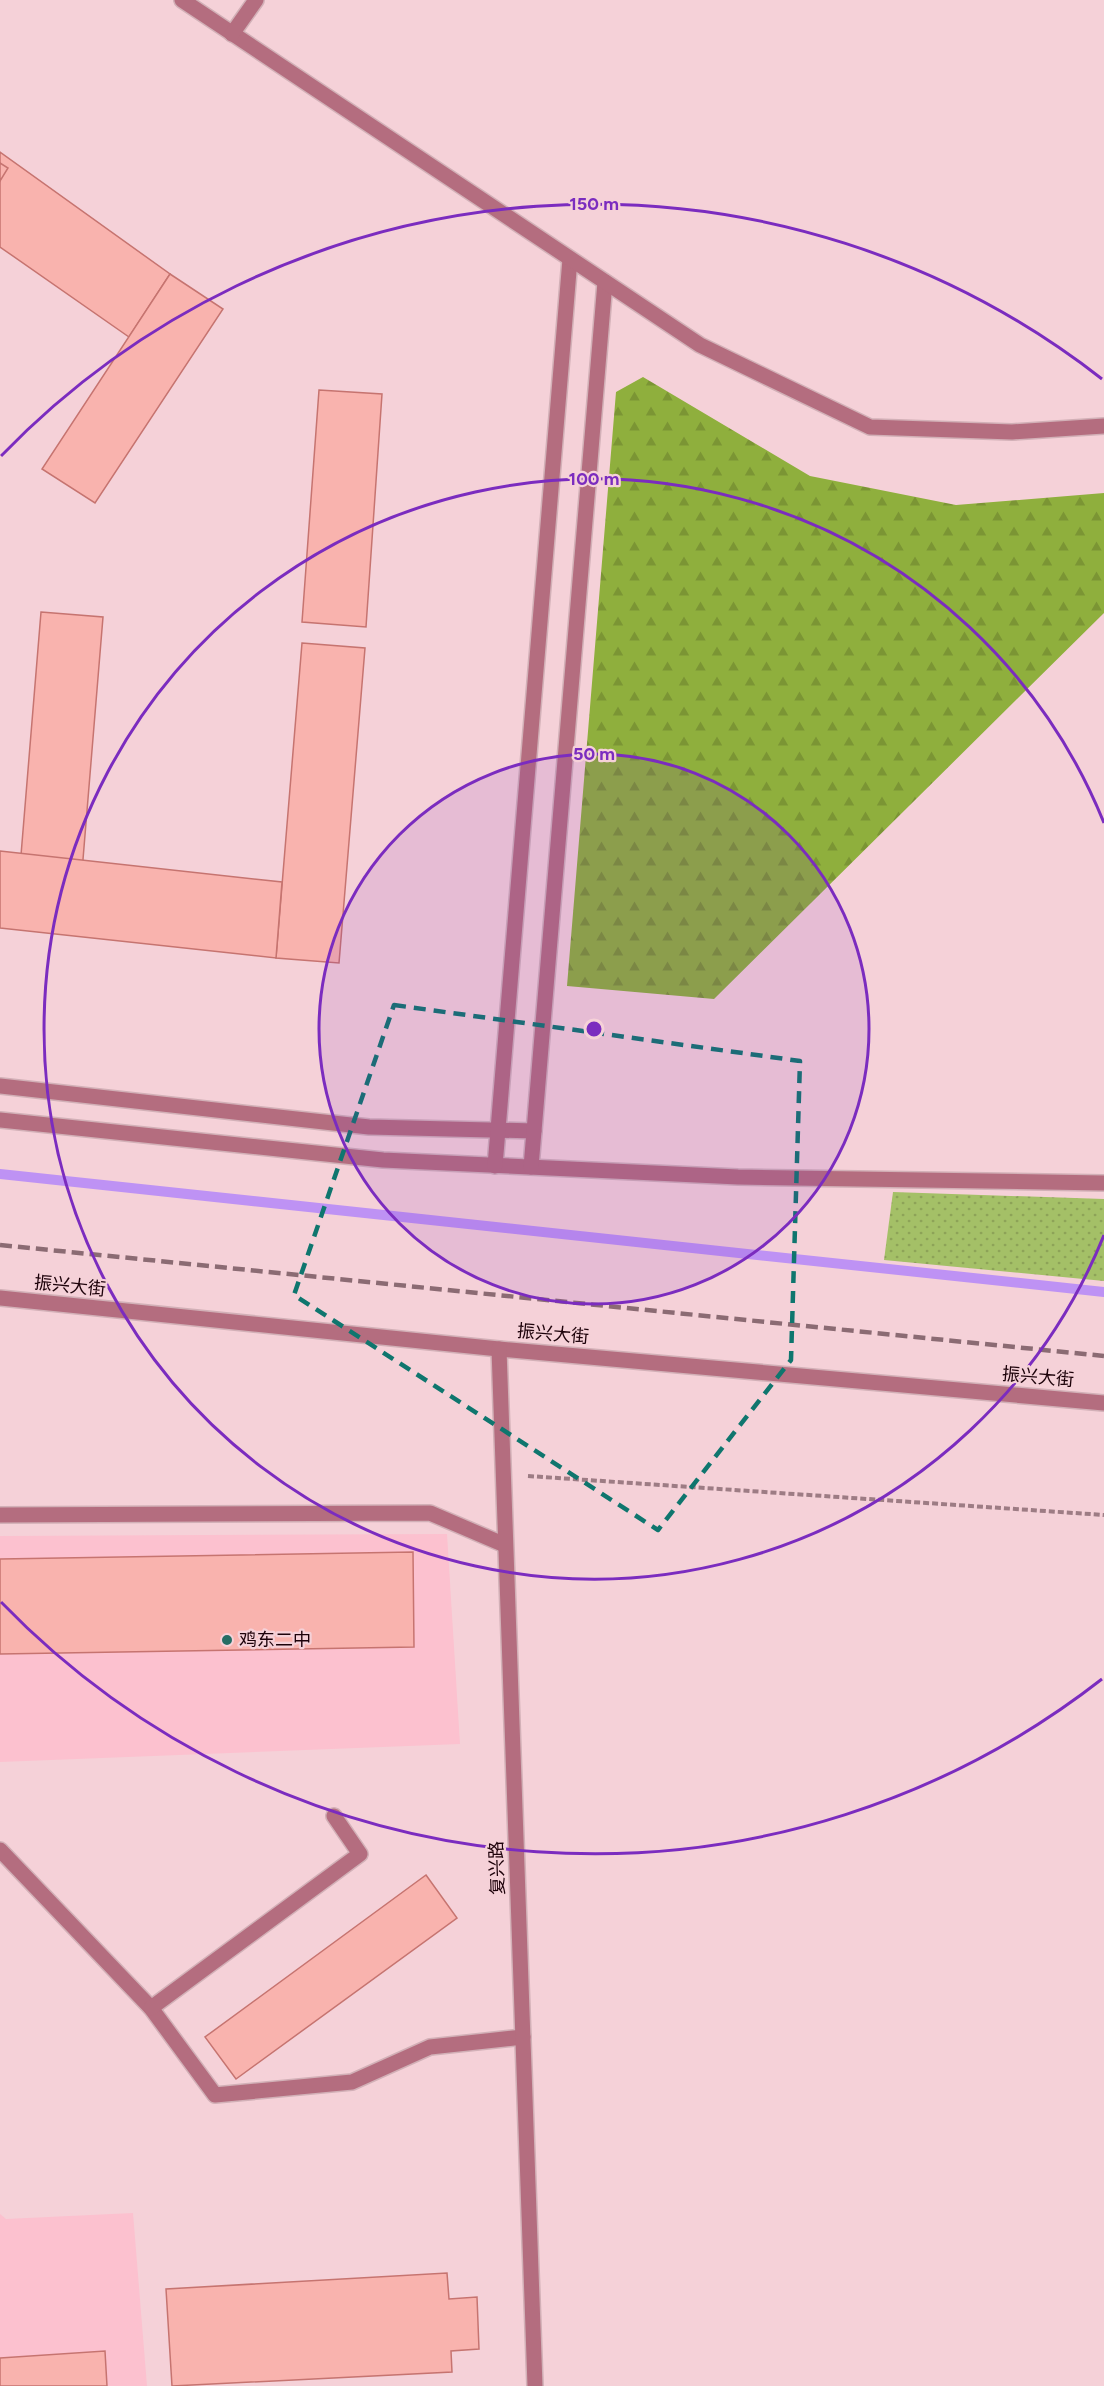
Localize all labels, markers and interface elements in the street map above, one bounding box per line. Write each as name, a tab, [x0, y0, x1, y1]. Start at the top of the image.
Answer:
text: 150 m	[569, 193, 619, 215]
text: 100 m	[569, 468, 619, 490]
text: 50 m	[573, 743, 615, 765]
centre of rings	[584, 1019, 604, 1039]
street label: 振兴大街	[33, 1271, 107, 1301]
street label: 振兴大街	[516, 1320, 590, 1348]
street label: 振兴大街	[1001, 1363, 1075, 1391]
place label: 鸡东二中	[239, 1629, 311, 1651]
marker: 鸡东二中	[220, 1633, 234, 1647]
street label: 复兴路	[485, 1841, 509, 1895]

